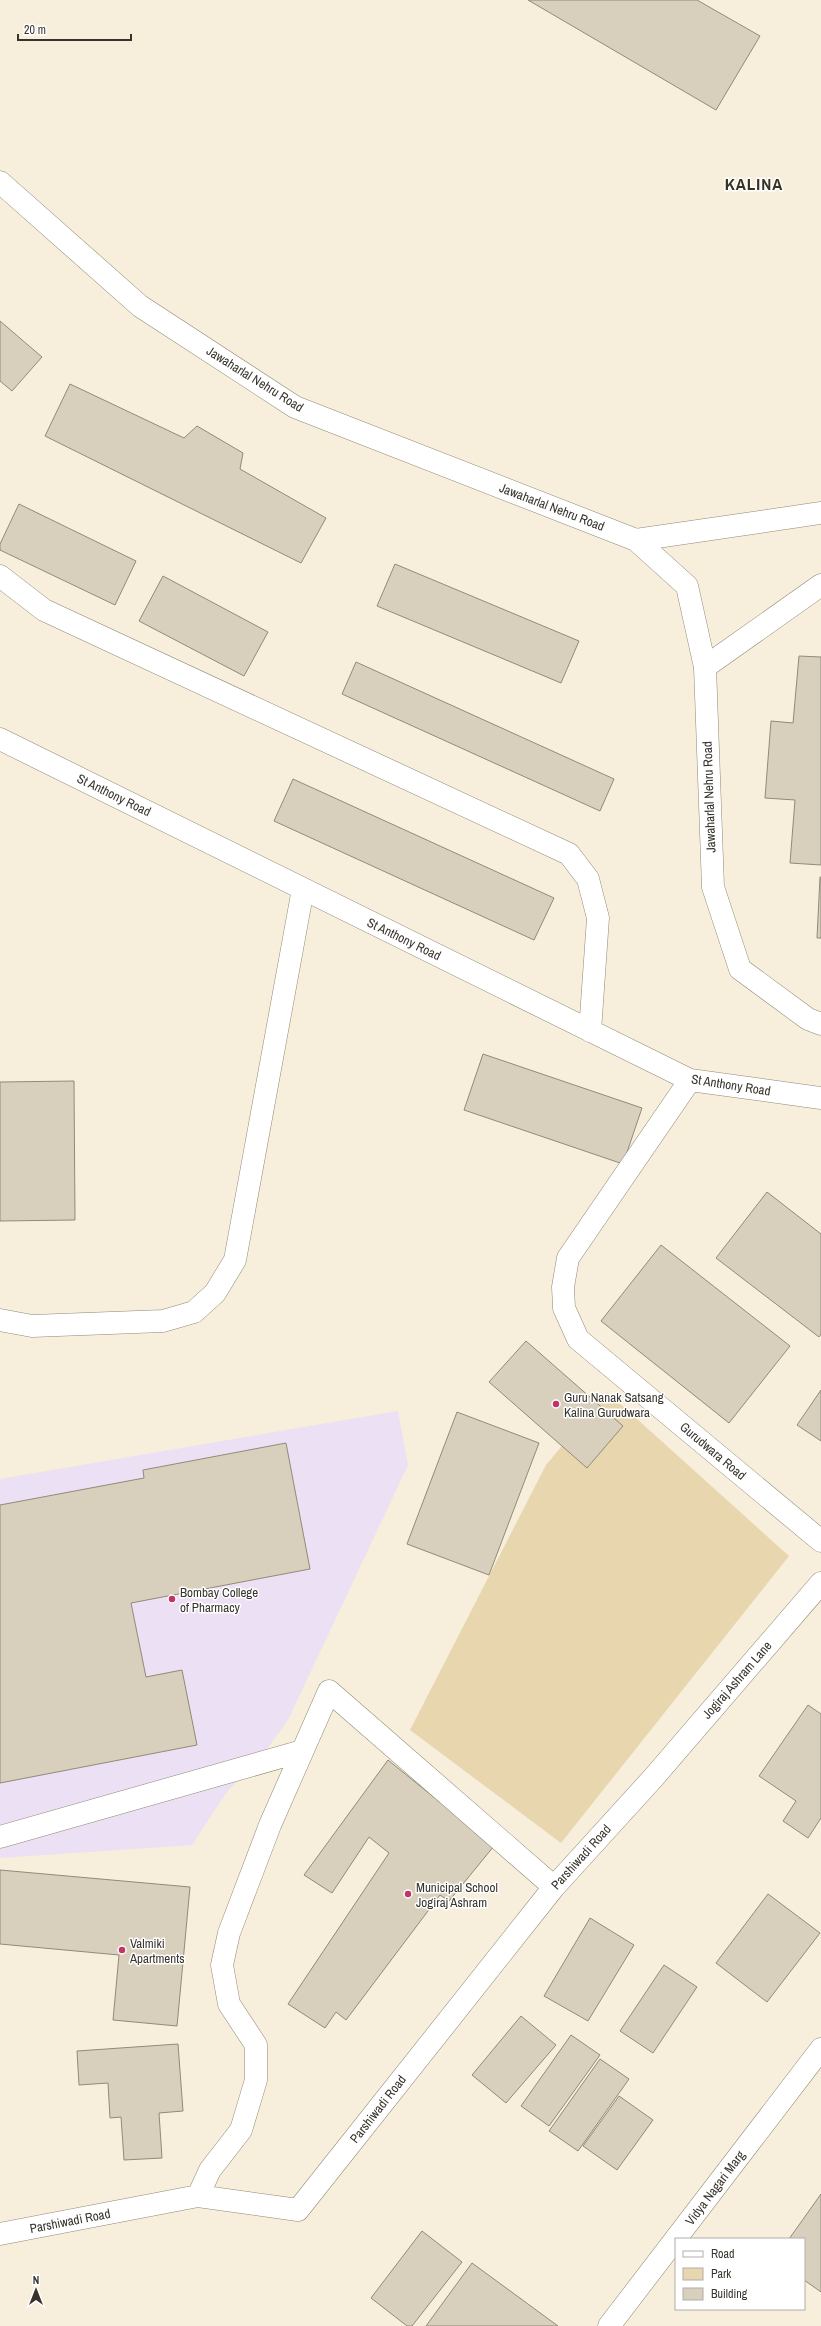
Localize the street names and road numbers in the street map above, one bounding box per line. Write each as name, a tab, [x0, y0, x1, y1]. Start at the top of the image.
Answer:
street label: Jawaharlal Nehru Road	[203, 342, 307, 416]
street label: Jawaharlal Nehru Road	[497, 479, 607, 535]
street label: Jawaharlal Nehru Road	[699, 741, 719, 853]
street label: St Anthony Road	[74, 770, 154, 820]
street label: St Anthony Road	[364, 914, 444, 964]
street label: St Anthony Road	[690, 1070, 772, 1100]
street label: Gurudwara Road	[676, 1418, 750, 1484]
street label: Jogiraj Ashram Lane	[699, 1637, 776, 1722]
street label: Parshiwadi Road	[547, 1821, 615, 1893]
street label: Parshiwadi Road	[346, 2071, 410, 2146]
street label: Vidya Nagari Marg	[681, 2147, 749, 2229]
street label: Parshiwadi Road	[28, 2205, 112, 2237]

